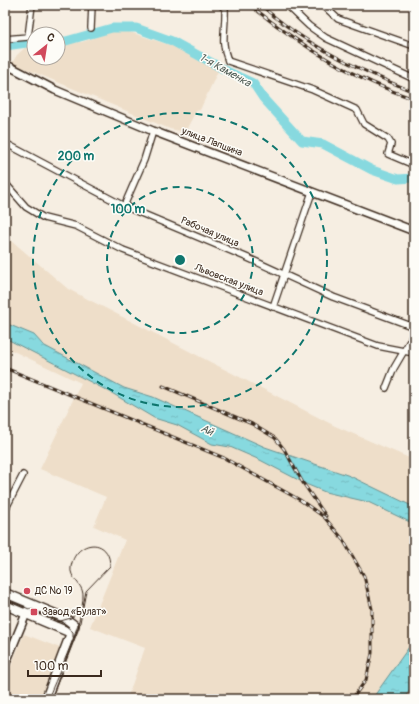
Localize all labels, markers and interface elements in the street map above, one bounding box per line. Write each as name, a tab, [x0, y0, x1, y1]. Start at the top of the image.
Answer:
north arrow	[26, 26, 66, 66]
text: С	[45, 30, 57, 45]
water label: 1-я Каменка	[197, 51, 254, 90]
street label: улица Лапшина	[179, 125, 244, 159]
text: 200 m	[58, 149, 95, 164]
text: 100 m	[111, 202, 146, 217]
street label: Рабочая улица	[179, 214, 241, 250]
centre of rings	[173, 253, 187, 267]
street label: Львовская улица	[192, 261, 265, 299]
water label: Ай	[199, 422, 217, 439]
place label: ДС № 19	[34, 585, 73, 597]
marker: ДС № 19	[22, 586, 32, 596]
place label: Завод «Булат»	[42, 606, 106, 618]
marker: Завод «Булат»	[29, 607, 39, 617]
scale bar	[28, 652, 101, 678]
text: 100 m	[34, 659, 69, 674]

